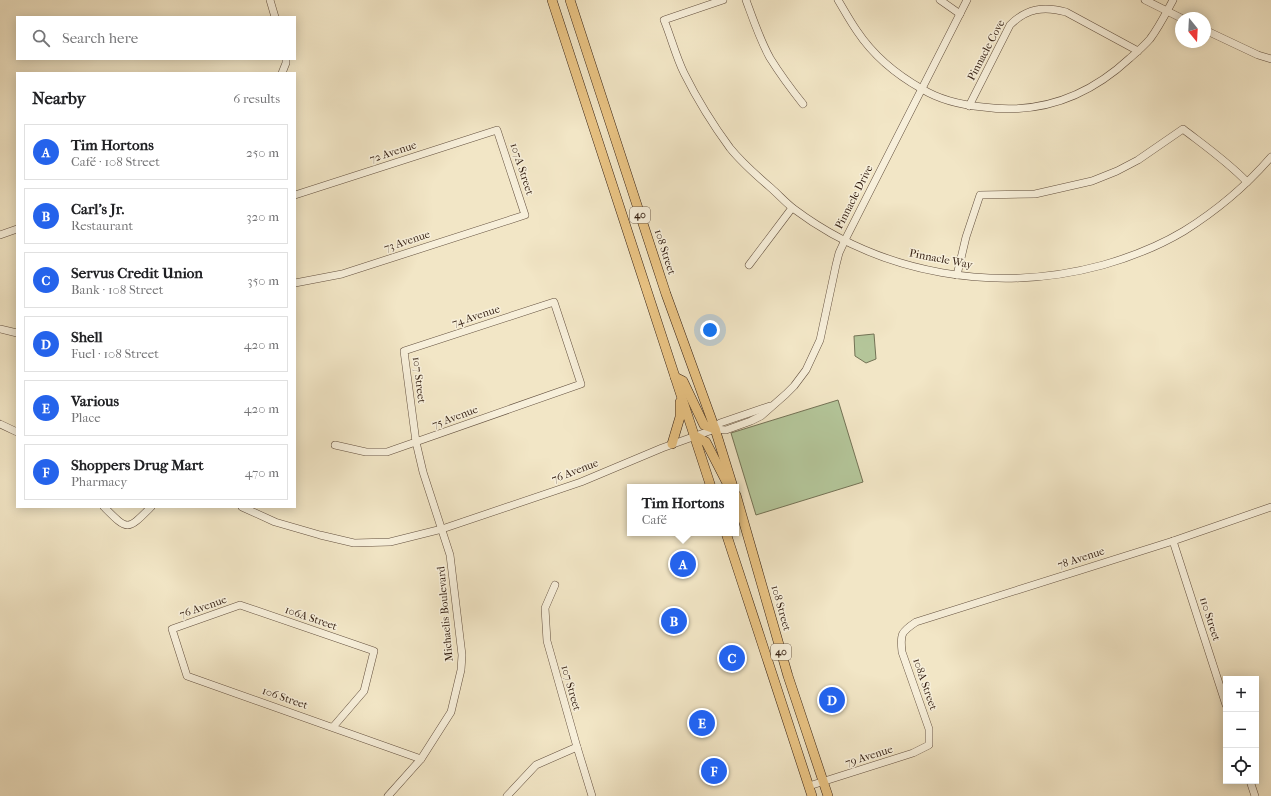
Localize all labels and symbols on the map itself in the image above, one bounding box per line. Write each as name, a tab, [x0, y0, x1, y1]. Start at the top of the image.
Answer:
north arrow	[1175, 12, 1211, 48]
street label: Pinnacle Cove	[965, 17, 1008, 83]
street label: 72 Avenue	[368, 138, 419, 166]
street label: 107A Street	[508, 141, 537, 197]
street label: Pinnacle Drive	[832, 162, 876, 231]
road number: 40	[630, 207, 650, 223]
street label: 73 Avenue	[382, 227, 432, 255]
street label: 108 Street	[652, 228, 678, 276]
street label: Pinnacle Way	[908, 247, 975, 272]
street label: 74 Avenue	[451, 302, 502, 330]
your location	[700, 320, 720, 340]
street label: 107 Street	[410, 356, 428, 404]
street label: 75 Avenue	[430, 403, 480, 431]
street label: 76 Avenue	[550, 456, 601, 486]
street label: 78 Avenue	[1056, 544, 1107, 572]
pin: A	[670, 549, 696, 579]
street label: Michaelis Boulevard	[434, 565, 456, 662]
street label: 108 Street	[768, 584, 794, 632]
street label: 76 Avenue	[178, 593, 229, 621]
street label: 110 Street	[1197, 595, 1223, 643]
street label: 106A Street	[283, 603, 339, 633]
pin: B	[661, 606, 687, 636]
pin: C	[719, 643, 745, 673]
road number: 40	[771, 644, 791, 660]
street label: 108A Street	[910, 656, 940, 712]
street label: 107 Street	[558, 664, 584, 712]
street label: 106 Street	[261, 684, 310, 712]
pin: D	[819, 685, 845, 715]
pin: E	[689, 708, 715, 738]
street label: 79 Avenue	[844, 742, 895, 769]
pin: F	[701, 756, 727, 786]

